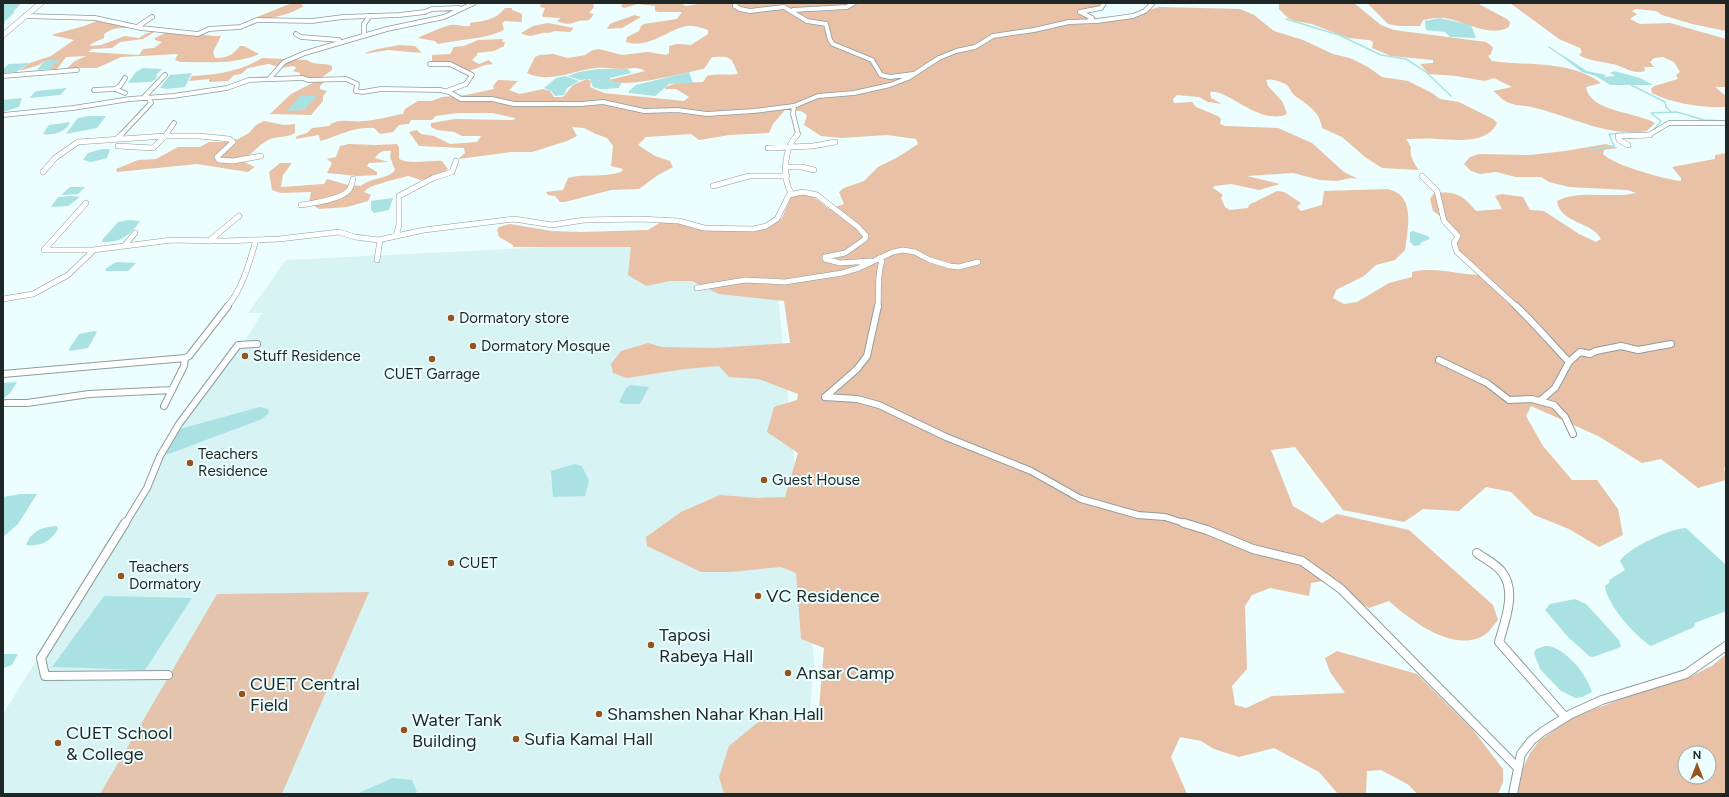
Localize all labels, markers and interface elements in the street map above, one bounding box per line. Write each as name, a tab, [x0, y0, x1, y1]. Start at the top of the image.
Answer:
place label: Dormatory store	[459, 309, 569, 327]
marker: Dormatory store	[446, 313, 456, 323]
place label: Dormatory Mosque	[481, 337, 610, 355]
marker: Dormatory Mosque	[468, 341, 478, 351]
place label: Stuff Residence	[253, 347, 361, 365]
marker: Stuff Residence	[240, 351, 250, 361]
marker: CUET Garrage	[427, 354, 437, 364]
place label: CUET Garrage	[384, 365, 480, 383]
place label: Teachers Residence	[198, 445, 268, 480]
marker: Teachers Residence	[185, 458, 195, 468]
place label: Guest House	[772, 471, 860, 489]
marker: Guest House	[759, 475, 769, 485]
place label: CUET	[459, 554, 498, 572]
place label: Teachers Dormatory	[129, 558, 201, 593]
marker: CUET	[446, 558, 456, 568]
marker: Teachers Dormatory	[116, 571, 126, 581]
place label: VC Residence	[766, 585, 880, 607]
marker: VC Residence	[753, 591, 763, 601]
place label: Taposi Rabeya Hall	[659, 624, 753, 667]
marker: Taposi Rabeya Hall	[646, 640, 656, 650]
place label: Ansar Camp	[796, 662, 894, 684]
marker: Ansar Camp	[783, 668, 793, 678]
place label: CUET Central Field	[250, 673, 360, 716]
marker: CUET Central Field	[237, 689, 247, 699]
place label: Shamshen Nahar Khan Hall	[607, 703, 824, 725]
place label: Water Tank Building	[412, 709, 502, 752]
marker: Shamshen Nahar Khan Hall	[594, 709, 604, 719]
place label: CUET School & College	[66, 722, 172, 765]
marker: Water Tank Building	[399, 725, 409, 735]
place label: Sufia Kamal Hall	[524, 728, 653, 750]
marker: Sufia Kamal Hall	[511, 734, 521, 744]
marker: CUET School & College	[53, 738, 63, 748]
north arrow	[1677, 745, 1717, 785]
text: N	[1693, 749, 1701, 762]

